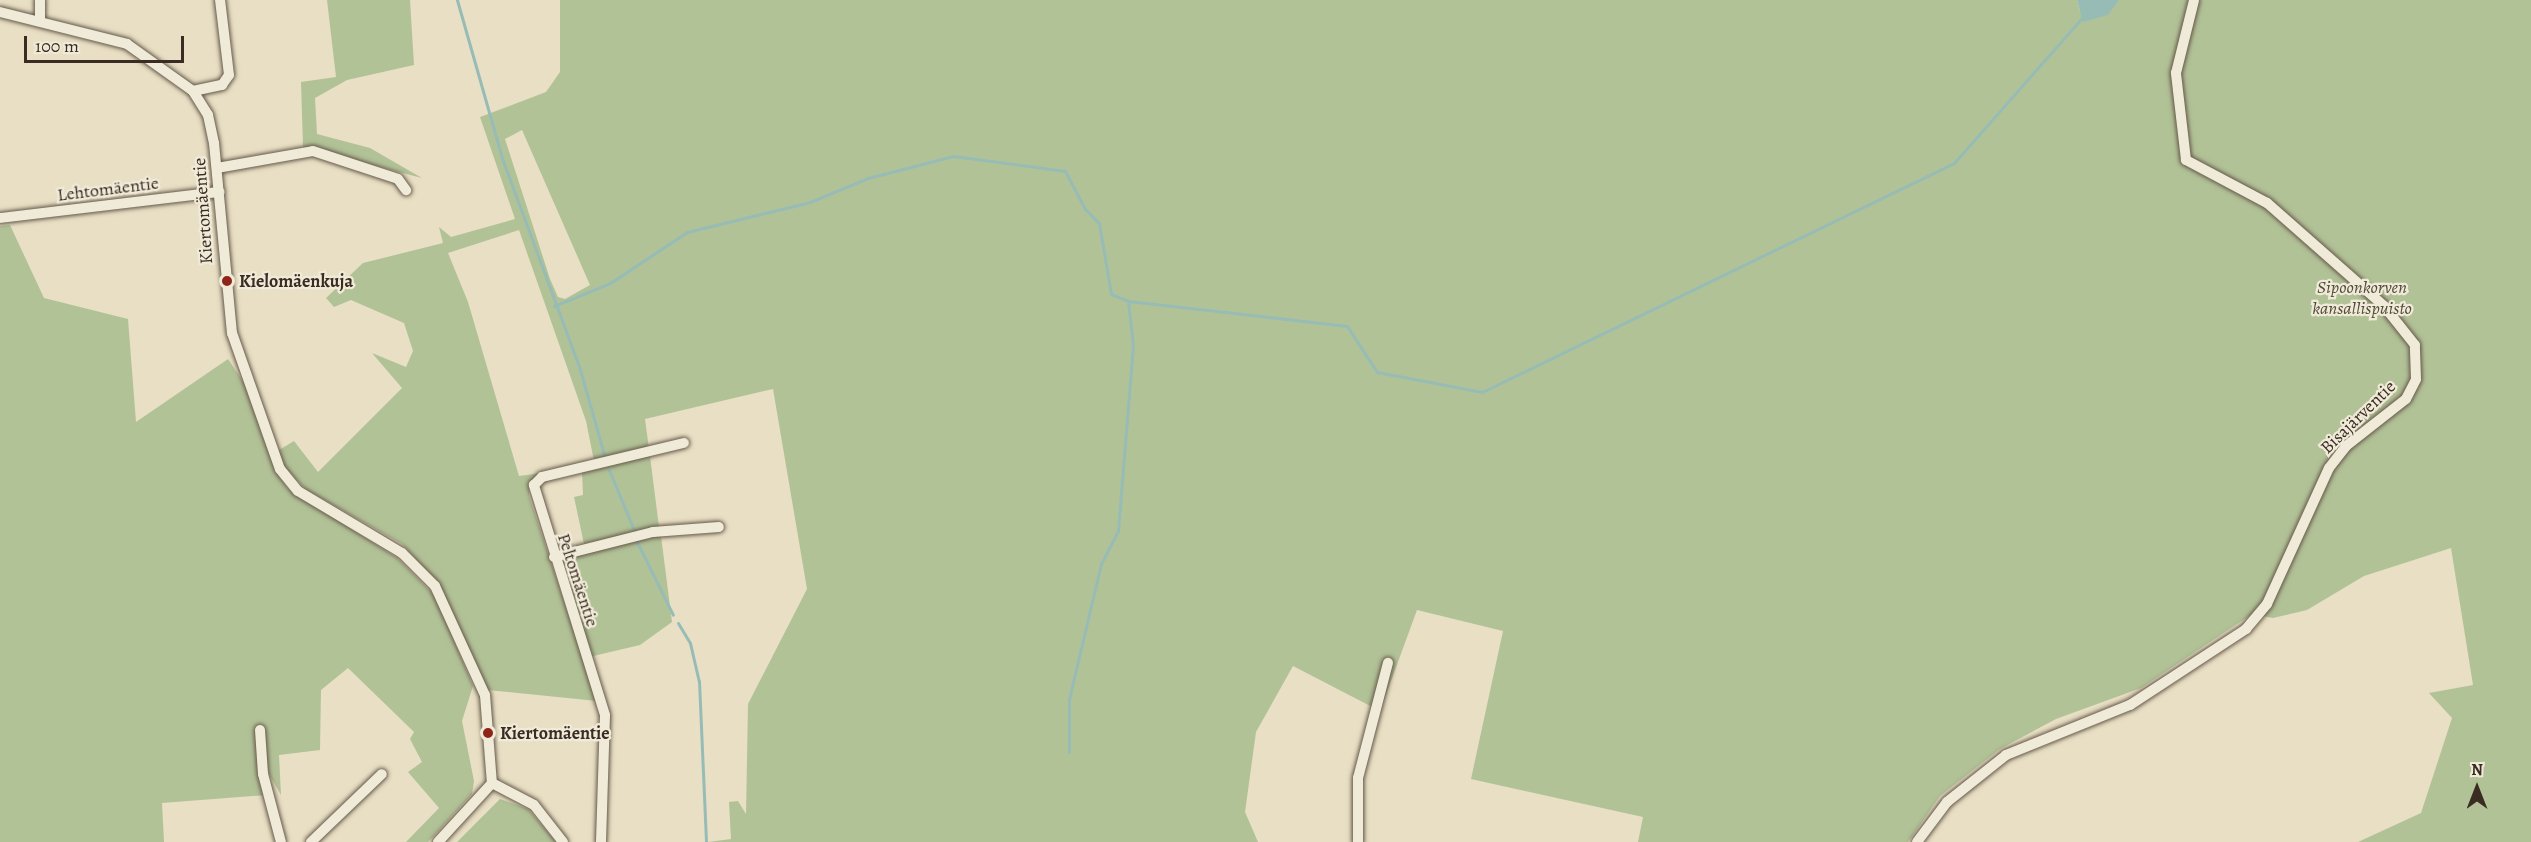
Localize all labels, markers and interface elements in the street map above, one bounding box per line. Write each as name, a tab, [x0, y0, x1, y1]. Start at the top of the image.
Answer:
scale bar	[27, 24, 188, 62]
text: 100 m	[35, 34, 79, 58]
street label: Kiertomäentie	[189, 157, 217, 265]
street label: Lehtomäentie	[56, 172, 160, 206]
place label: Kielomäenkuja	[239, 270, 353, 292]
marker: Kielomäenkuja	[220, 274, 234, 288]
park label: Sipoonkorven kansallispuisto	[2312, 277, 2412, 320]
street label: Bisajärventie	[2316, 376, 2400, 458]
street label: Peltomäentie	[553, 531, 603, 629]
place label: Kiertomäentie	[500, 722, 610, 744]
marker: Kiertomäentie	[481, 726, 495, 740]
north arrow	[2447, 758, 2507, 818]
text: N	[2471, 759, 2483, 781]

